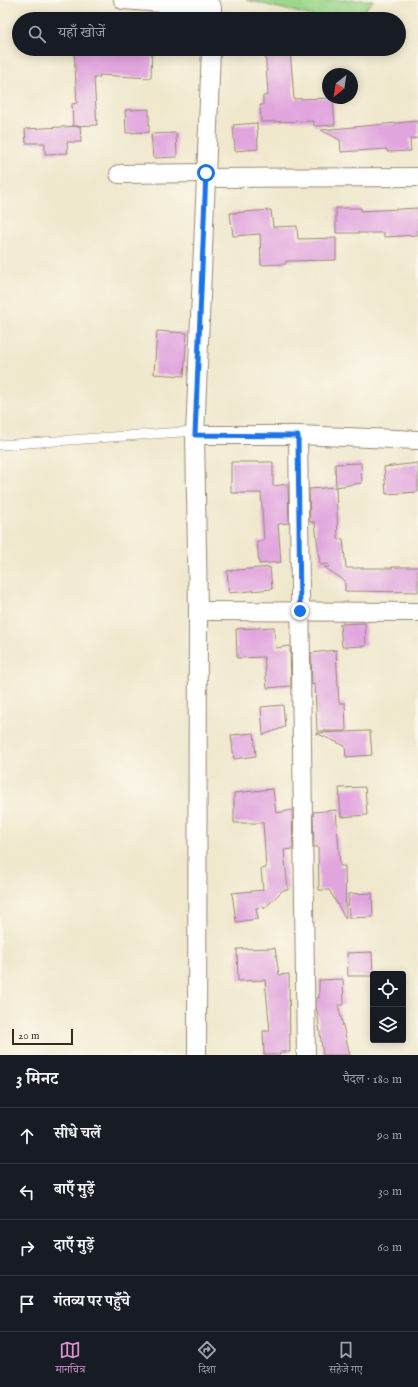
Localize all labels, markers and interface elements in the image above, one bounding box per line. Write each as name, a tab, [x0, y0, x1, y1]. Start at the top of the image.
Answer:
search box	[12, 12, 406, 56]
icon: search	[26, 23, 48, 45]
text: यहाँ खोजें	[58, 23, 105, 42]
north arrow	[322, 68, 358, 104]
route start	[197, 164, 215, 182]
route end	[291, 602, 309, 620]
map controls	[370, 971, 406, 1043]
button: locate	[370, 971, 406, 1007]
button: layers	[370, 1007, 406, 1043]
scale bar	[12, 1027, 73, 1046]
text: 20 m	[18, 1029, 39, 1043]
text: 3 मिनट	[16, 1069, 58, 1090]
text: पैदल · 180 m	[343, 1071, 402, 1088]
text: सीधे चलें	[54, 1124, 101, 1143]
icon: ahead	[16, 1125, 38, 1147]
text: 90 m	[377, 1127, 402, 1144]
text: बाएँ मुड़ें	[54, 1180, 94, 1199]
icon: left	[16, 1181, 38, 1203]
text: 30 m	[378, 1183, 402, 1200]
text: दाएँ मुड़ें	[54, 1236, 94, 1255]
icon: right	[16, 1237, 38, 1259]
text: 60 m	[377, 1239, 402, 1256]
text: गंतव्य पर पहुँचे	[54, 1292, 130, 1311]
icon: arrive	[16, 1293, 38, 1315]
tab: मानचित्र	[55, 1339, 85, 1380]
tab: दिशा	[196, 1339, 218, 1380]
tab: सहेजे गए	[329, 1339, 363, 1380]

